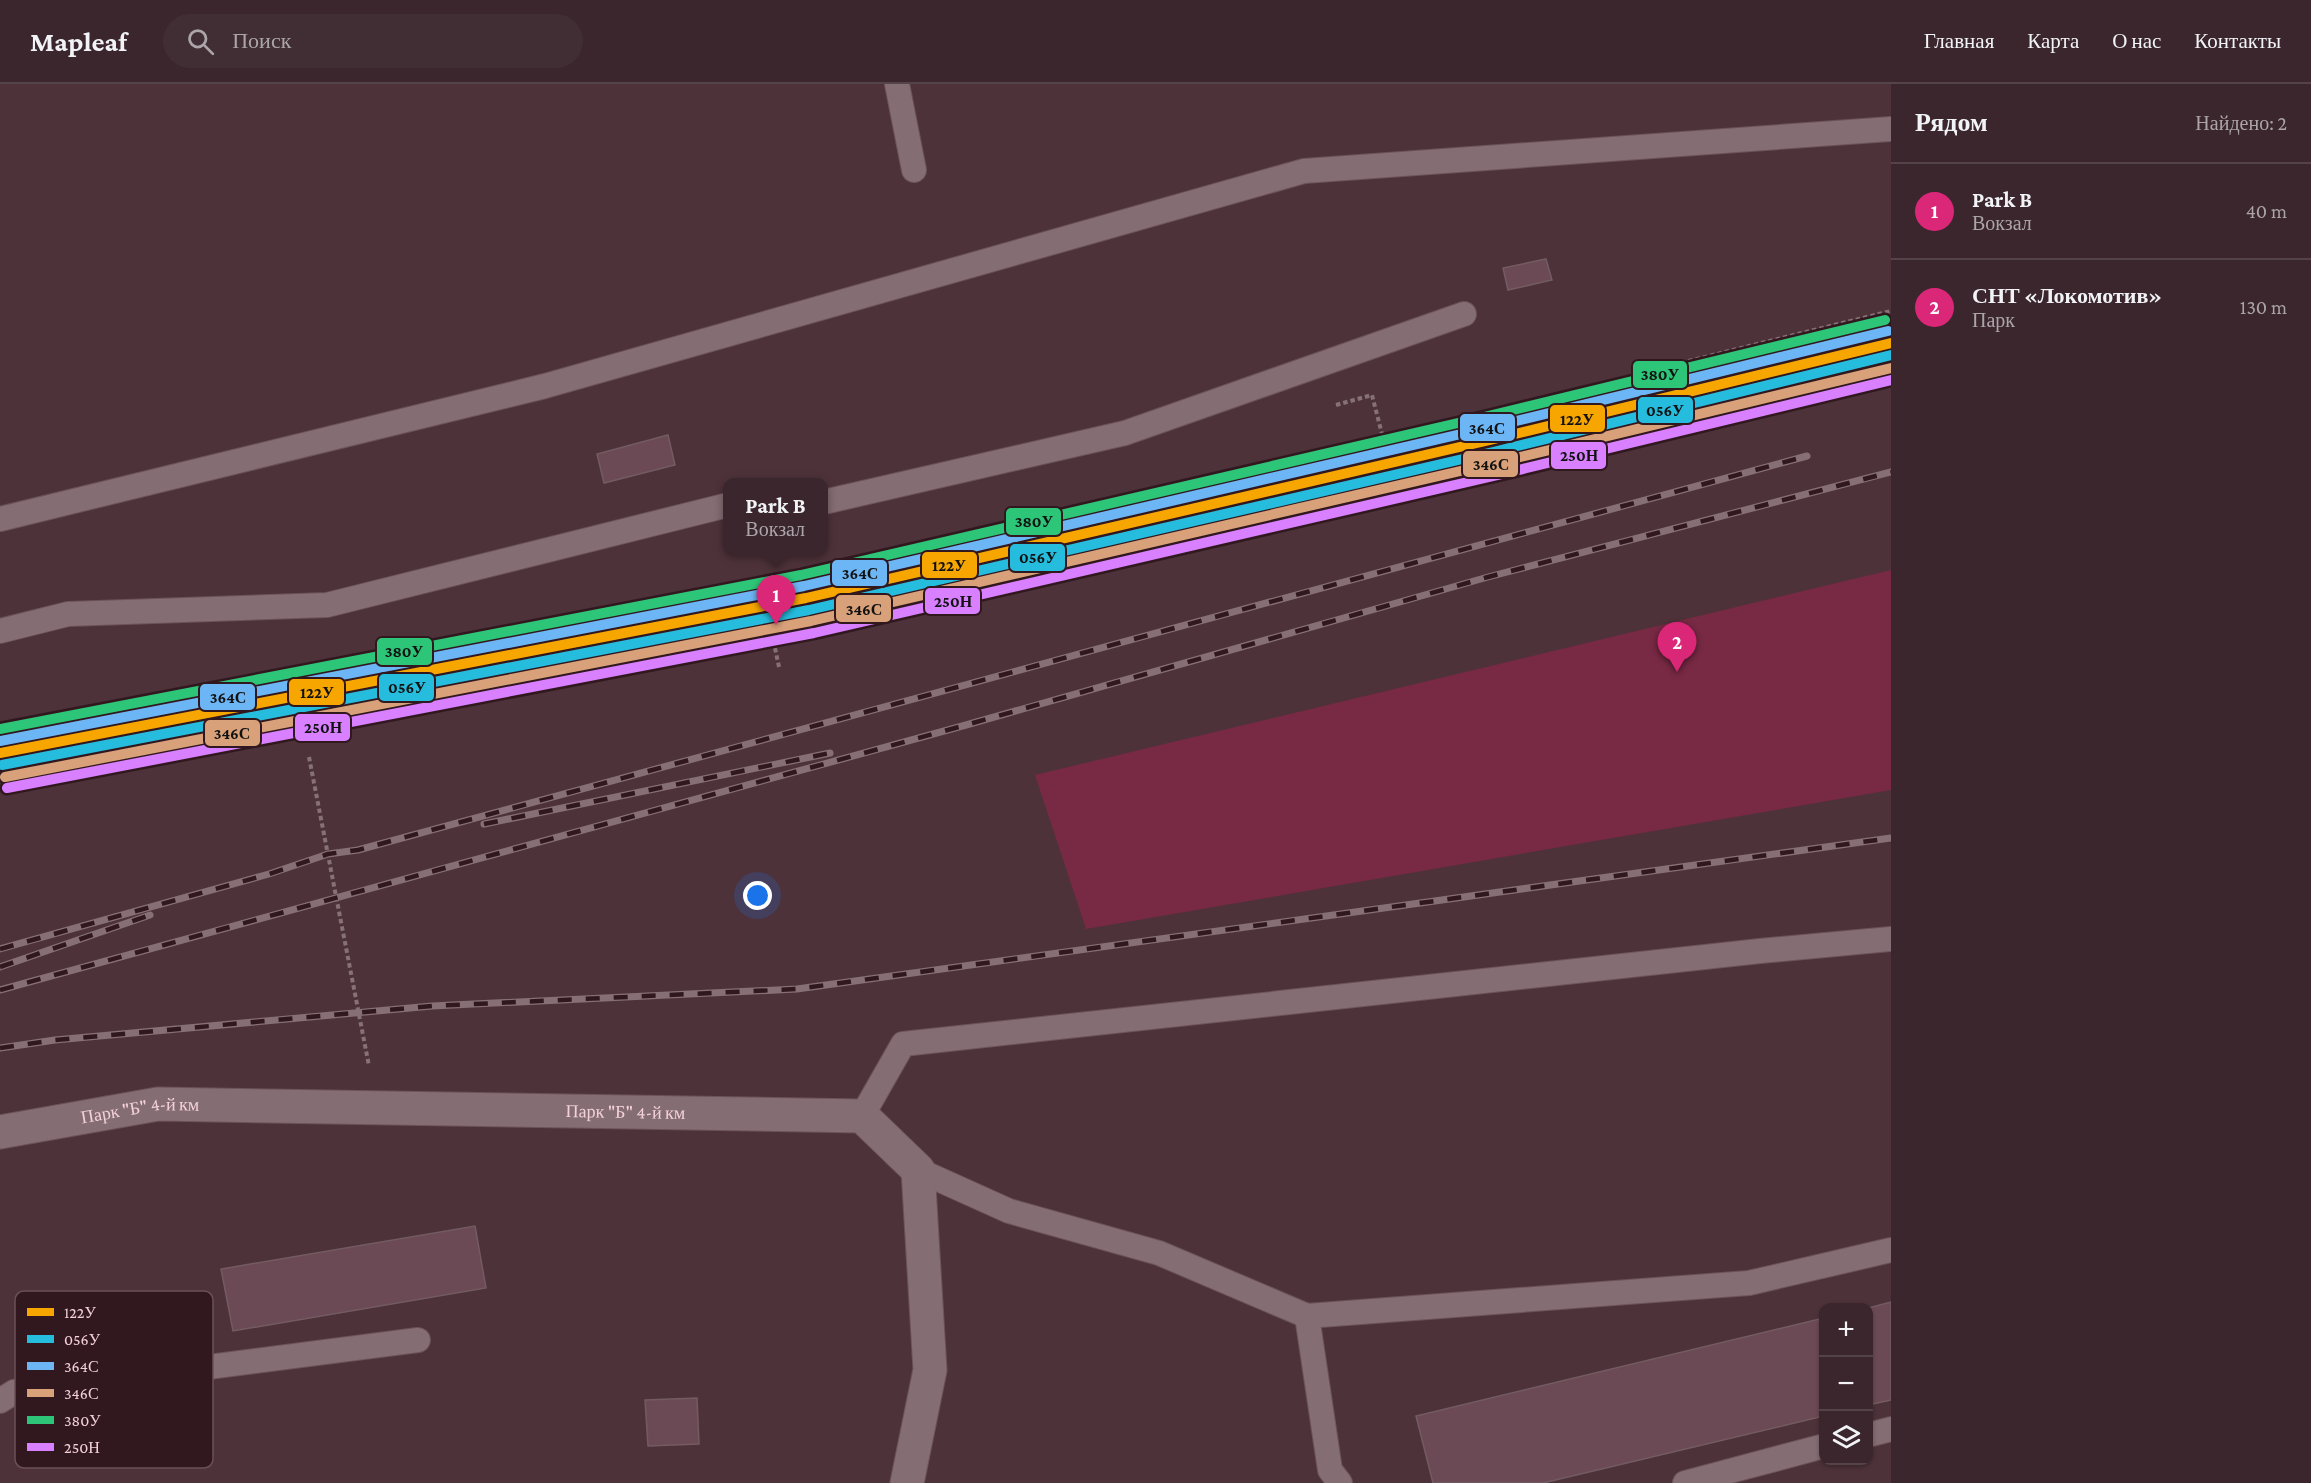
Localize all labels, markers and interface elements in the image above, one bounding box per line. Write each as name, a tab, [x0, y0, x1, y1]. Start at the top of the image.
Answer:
search box	[163, 14, 583, 68]
icon: search	[184, 25, 217, 58]
text: Mapleaf	[30, 26, 127, 57]
text: Поиск	[232, 28, 291, 53]
text: Главная	[1924, 29, 1994, 53]
text: Карта	[2027, 29, 2079, 53]
text: О нас	[2112, 29, 2161, 53]
text: Контакты	[2194, 29, 2281, 53]
text: Рядом	[1915, 108, 1988, 137]
text: Найдено: 2	[2195, 112, 2287, 134]
text: Park B	[1972, 187, 2032, 212]
text: 1	[1931, 200, 1938, 222]
text: 40 m	[2246, 200, 2287, 222]
text: Вокзал	[1972, 212, 2032, 234]
text: СНТ «Локомотив»	[1972, 283, 2162, 308]
text: 2	[1929, 296, 1940, 318]
text: 130 m	[2240, 296, 2287, 318]
text: Парк	[1972, 309, 2015, 331]
line badge: 380У	[1632, 360, 1688, 389]
text: 380У	[1641, 366, 1680, 383]
line badge: 056У	[1637, 396, 1694, 424]
text: 056У	[1646, 402, 1684, 419]
line badge: 122У	[1549, 404, 1606, 433]
text: 122У	[1560, 411, 1594, 428]
line badge: 364С	[1459, 413, 1516, 442]
text: 364С	[1469, 420, 1505, 437]
line badge: 250Н	[1550, 441, 1607, 470]
text: 250Н	[1560, 447, 1599, 464]
line badge: 346С	[1462, 450, 1519, 478]
text: 346С	[1473, 456, 1509, 473]
popup	[723, 478, 828, 556]
text: Park B	[745, 493, 806, 518]
line badge: 380У	[1005, 507, 1062, 536]
text: 380У	[1015, 513, 1054, 530]
text: Вокзал	[745, 518, 805, 540]
line badge: 056У	[1009, 543, 1066, 572]
text: 056У	[1019, 549, 1057, 566]
line badge: 122У	[921, 551, 978, 579]
text: 122У	[932, 557, 966, 574]
line badge: 364С	[831, 559, 888, 587]
text: 364С	[842, 565, 878, 582]
pin: 1	[756, 576, 796, 625]
line badge: 250Н	[924, 587, 981, 615]
text: 250Н	[934, 593, 973, 610]
line badge: 346С	[835, 594, 892, 623]
text: 346С	[846, 601, 882, 618]
pin: 2	[1658, 622, 1696, 672]
line badge: 380У	[376, 637, 433, 666]
text: 380У	[385, 643, 424, 660]
line badge: 056У	[378, 673, 435, 702]
line badge: 122У	[288, 678, 345, 706]
text: 056У	[388, 679, 426, 696]
line badge: 364С	[199, 683, 256, 711]
text: 122У	[300, 684, 334, 701]
text: 364С	[210, 689, 246, 706]
line badge: 250Н	[294, 713, 351, 742]
line badge: 346С	[204, 719, 261, 747]
text: 250Н	[304, 719, 343, 736]
text: 346С	[214, 725, 250, 742]
your location	[743, 881, 772, 910]
street label: Парк "Б" 4-й км	[79, 1094, 199, 1127]
street label: Парк "Б" 4-й км	[566, 1101, 685, 1123]
legend	[15, 1291, 213, 1468]
map controls	[1819, 1303, 1873, 1465]
button: +	[1819, 1303, 1873, 1357]
text: 122У	[64, 1304, 96, 1321]
text: 056У	[64, 1331, 101, 1348]
button: −	[1819, 1357, 1873, 1411]
text: 364С	[64, 1358, 99, 1375]
text: 346С	[64, 1385, 99, 1402]
button: layers	[1819, 1411, 1873, 1465]
text: 380У	[64, 1412, 101, 1429]
text: 250Н	[64, 1439, 100, 1456]

